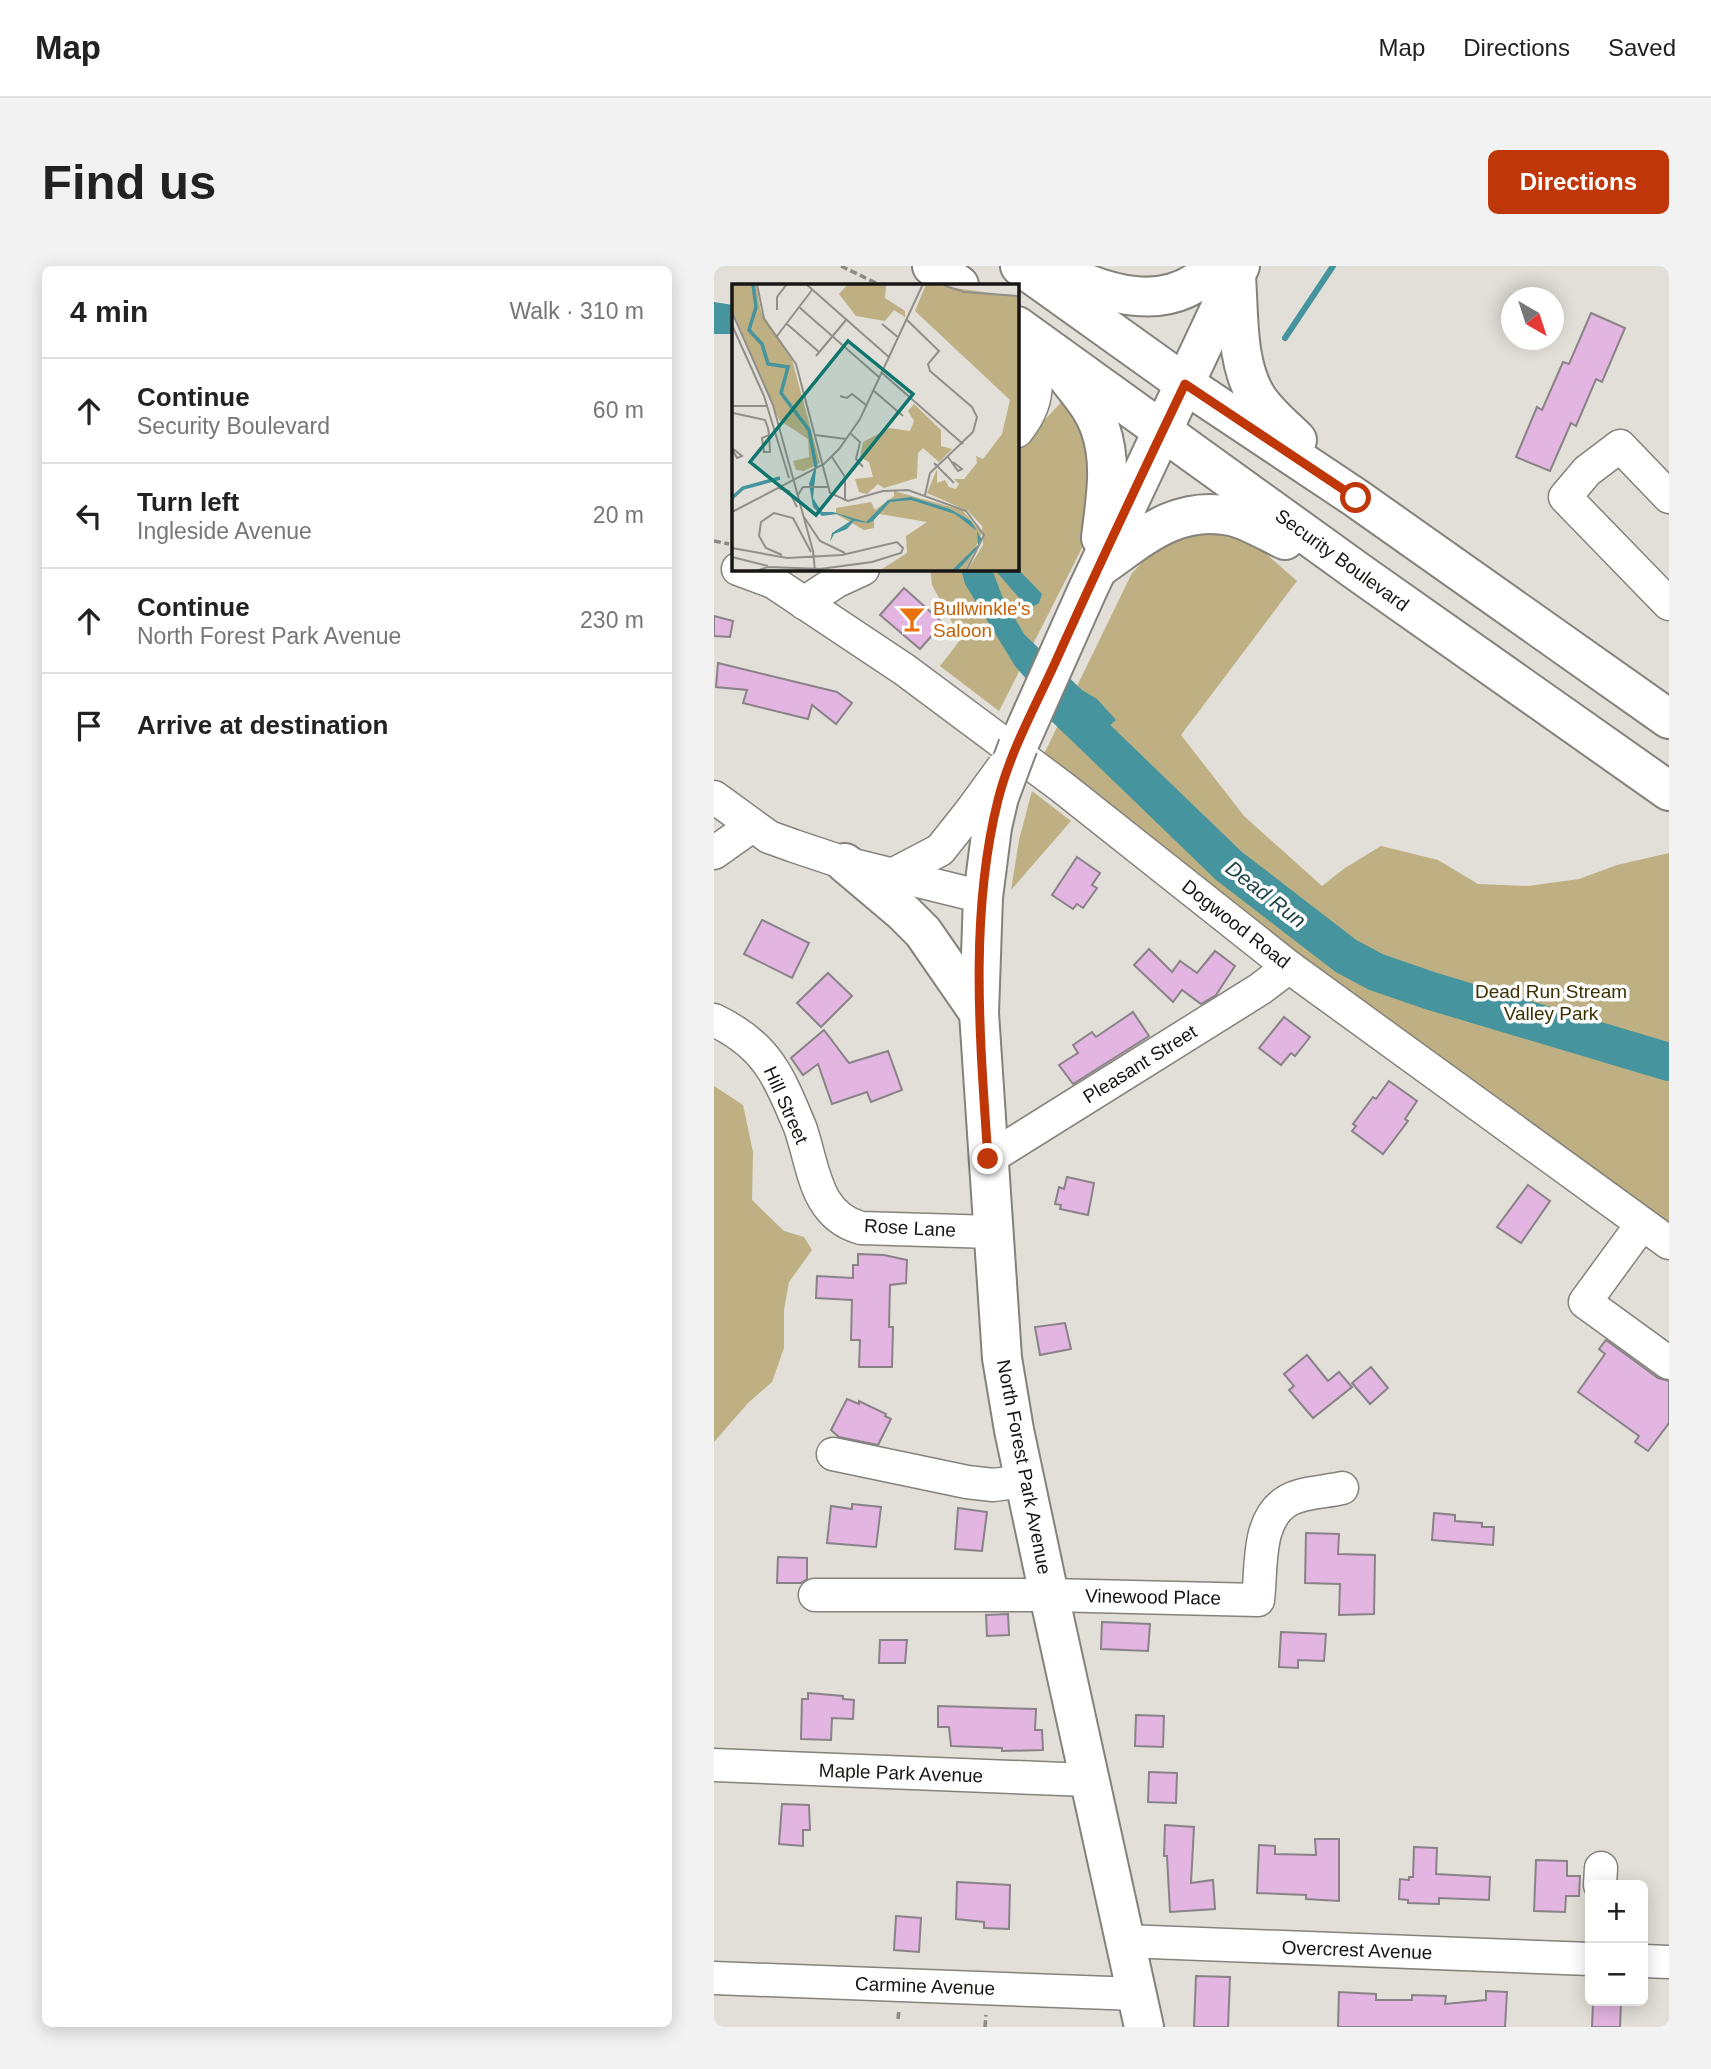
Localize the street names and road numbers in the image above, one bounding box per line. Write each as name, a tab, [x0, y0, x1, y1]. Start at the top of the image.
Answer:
street label: Security Boulevard	[1271, 505, 1413, 615]
street label: Dogwood Road	[1178, 875, 1294, 973]
street label: Pleasant Street	[1079, 1020, 1201, 1107]
street label: Hill Street	[760, 1063, 813, 1148]
street label: Rose Lane	[864, 1215, 956, 1241]
street label: North Forest Park Avenue	[993, 1358, 1055, 1576]
street label: Vinewood Place	[1085, 1585, 1221, 1609]
street label: Maple Park Avenue	[818, 1760, 984, 1786]
street label: Overcrest Avenue	[1281, 1937, 1433, 1963]
street label: Carmine Avenue	[855, 1973, 995, 1999]

